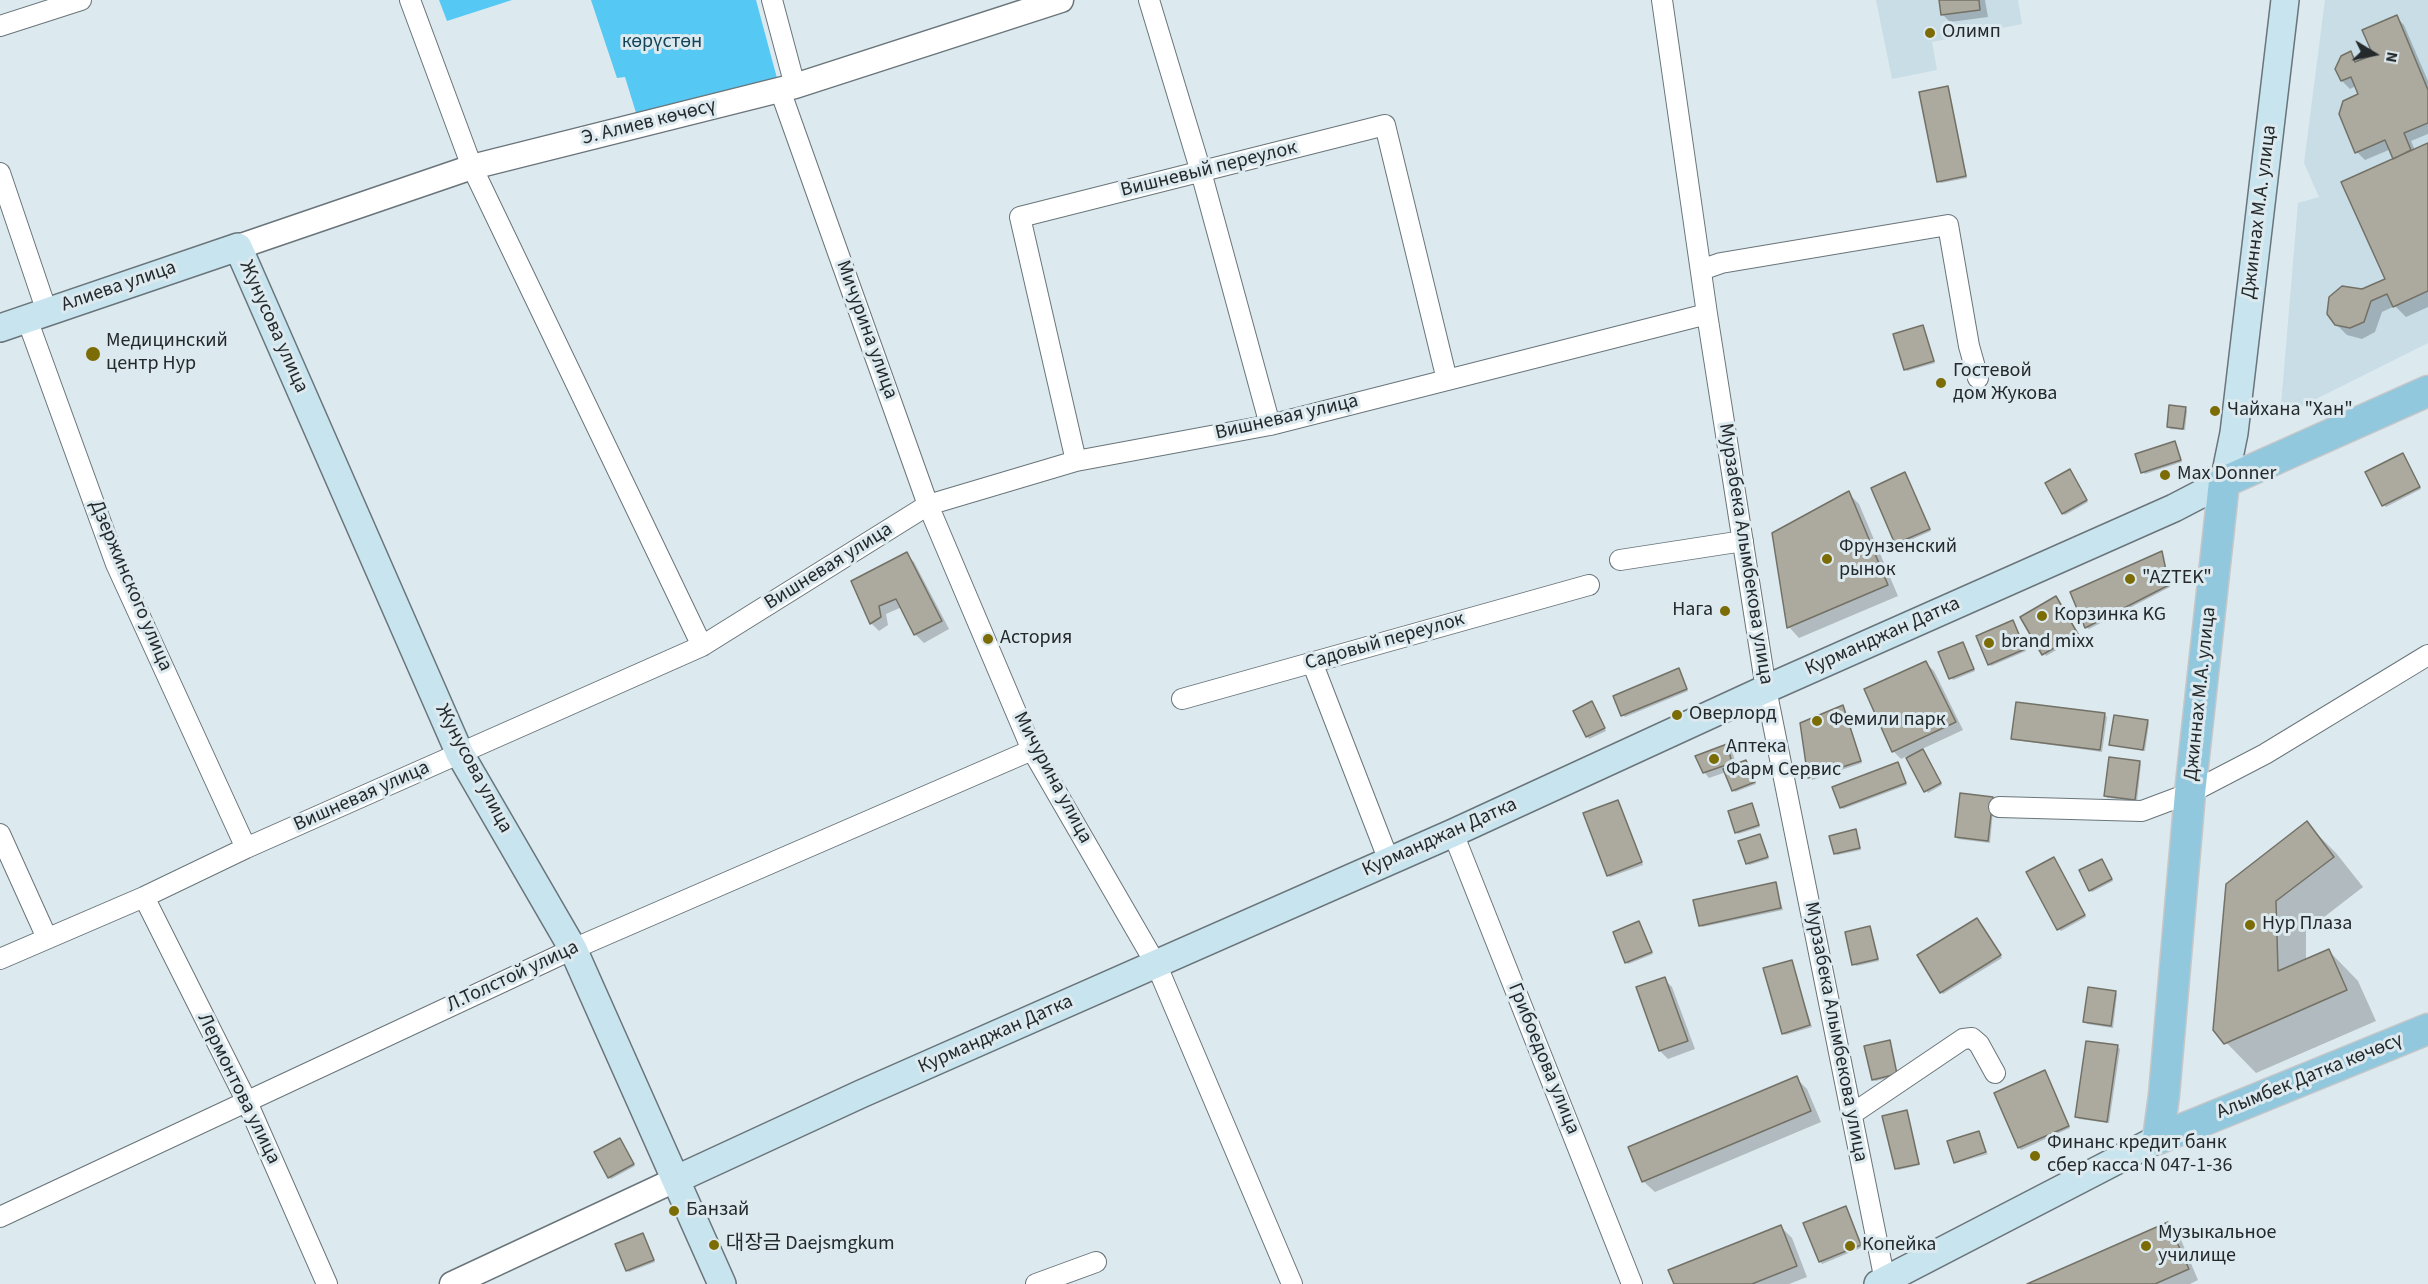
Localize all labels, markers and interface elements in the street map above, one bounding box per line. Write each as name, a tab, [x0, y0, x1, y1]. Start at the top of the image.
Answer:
place label: Олимп	[1942, 21, 2001, 45]
north arrow	[2344, 24, 2404, 84]
marker: Олимп	[1923, 26, 1937, 40]
park label: көрүстөн	[622, 31, 702, 55]
text: N	[2380, 50, 2403, 64]
street label: Э. Алиев көчөсү	[579, 95, 719, 151]
street label: Джиннах М.А. улица	[2237, 124, 2283, 300]
street label: Вишневый переулок	[1118, 136, 1300, 204]
street label: Алиева улица	[58, 256, 180, 318]
street label: Жунусова улица	[233, 257, 313, 397]
street label: Мичурина улица	[830, 258, 902, 402]
place label: Медицинский центр Нур	[106, 330, 228, 377]
marker: Медицинский центр Нур	[84, 345, 102, 363]
place label: Гостевой дом Жукова	[1953, 360, 2057, 407]
marker: Гостевой дом Жукова	[1934, 376, 1948, 390]
street label: Вишневая улица	[1213, 390, 1361, 446]
place label: Чайхана "Хан"	[2227, 399, 2353, 423]
marker: Чайхана "Хан"	[2208, 404, 2222, 418]
street label: Мурзабека Алымбекова улица	[1712, 422, 1778, 686]
place label: Max Donner	[2177, 463, 2276, 487]
marker: Max Donner	[2158, 468, 2172, 482]
street label: Дзержинского улица	[83, 497, 177, 675]
street label: Вишневая улица	[761, 518, 897, 616]
place label: Фрунзенский рынок	[1839, 536, 1957, 583]
marker: Фрунзенский рынок	[1820, 552, 1834, 566]
place label: "AZTEK"	[2142, 567, 2212, 591]
marker: "AZTEK"	[2123, 572, 2137, 586]
street label: Курманджан Датка	[1802, 592, 1964, 682]
place label: Нага	[1672, 599, 1713, 623]
marker: Нага	[1718, 604, 1732, 618]
place label: Корзинка KG	[2054, 604, 2166, 628]
street label: Джиннах М.А. улица	[2180, 606, 2222, 782]
street label: Садовый переулок	[1303, 608, 1467, 676]
marker: Корзинка KG	[2035, 609, 2049, 623]
place label: Астория	[1000, 627, 1072, 651]
place label: brand mixx	[2001, 631, 2094, 655]
marker: Астория	[981, 632, 995, 646]
marker: brand mixx	[1982, 636, 1996, 650]
street label: Жунусова улица	[429, 701, 517, 837]
place label: Оверлорд	[1689, 703, 1777, 727]
street label: Мичурина улица	[1007, 708, 1097, 848]
marker: Оверлорд	[1670, 708, 1684, 722]
place label: Фемили парк	[1829, 709, 1946, 733]
marker: Фемили парк	[1810, 714, 1824, 728]
place label: Аптека Фарм Сервис	[1726, 736, 1841, 783]
marker: Аптека Фарм Сервис	[1707, 752, 1721, 766]
street label: Вишневая улица	[290, 756, 434, 838]
street label: Курманджан Датка	[1359, 793, 1521, 883]
street label: Мурзабека Алымбекова улица	[1798, 900, 1872, 1164]
place label: Нур Плаза	[2262, 913, 2352, 937]
marker: Нур Плаза	[2243, 918, 2257, 932]
street label: Л.Толстой улица	[443, 936, 583, 1018]
street label: Грибоедова улица	[1502, 980, 1584, 1138]
street label: Курманджан Датка	[915, 990, 1077, 1080]
street label: Лермонтова улица	[191, 1010, 285, 1168]
street label: Алымбек Датка көчөсү	[2213, 1029, 2407, 1125]
place label: Финанс кредит банк сбер касса N 047-1-36	[2047, 1132, 2232, 1179]
marker: Финанс кредит банк сбер касса N 047-1-36	[2028, 1149, 2042, 1163]
place label: Банзай	[686, 1199, 749, 1223]
marker: Банзай	[667, 1204, 681, 1218]
place label: Музыкальное училище	[2158, 1222, 2276, 1269]
place label: 대장금 Daejsmgkum	[726, 1233, 895, 1257]
place label: Копейка	[1862, 1234, 1936, 1258]
marker: 대장금 Daejsmgkum	[707, 1238, 721, 1252]
marker: Копейка	[1843, 1239, 1857, 1253]
marker: Музыкальное училище	[2139, 1239, 2153, 1253]

